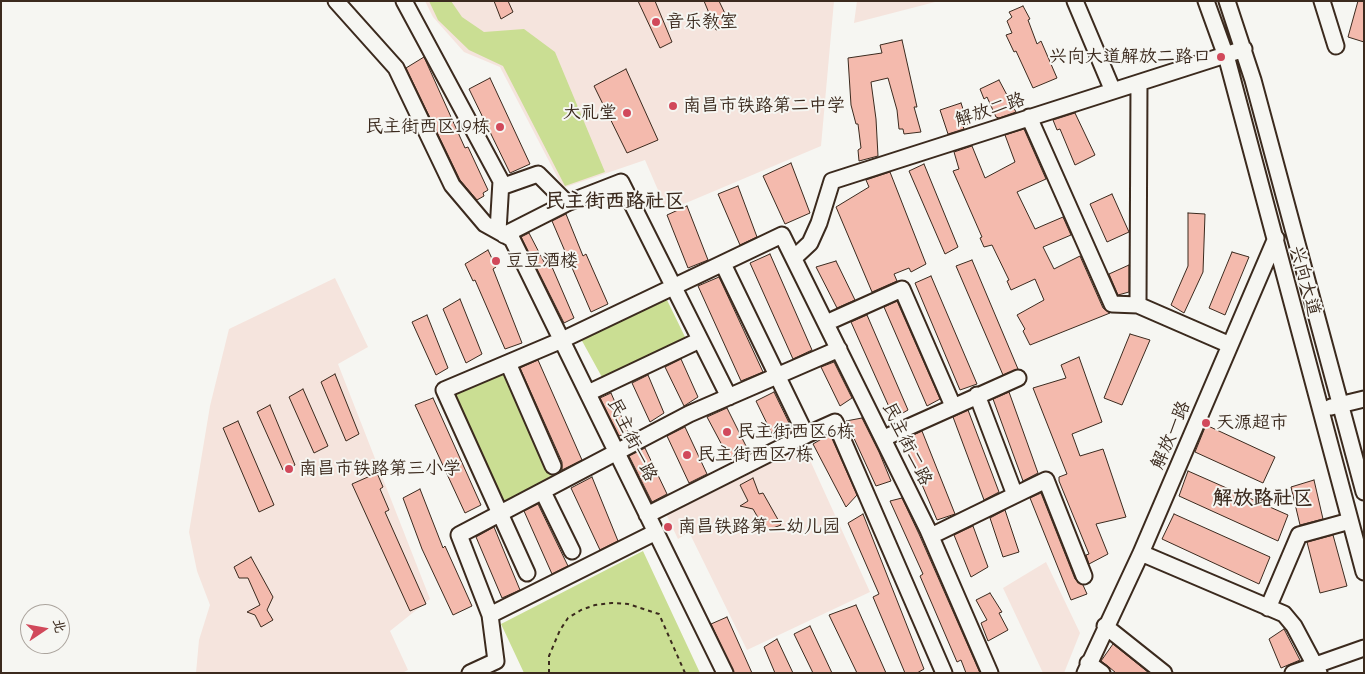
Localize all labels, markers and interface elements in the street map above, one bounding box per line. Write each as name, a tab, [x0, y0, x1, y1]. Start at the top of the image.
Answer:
place label: 音乐教室	[666, 11, 738, 33]
marker: 音乐教室	[650, 16, 662, 28]
place label: 兴向大道解放二路口	[1049, 46, 1211, 68]
marker: 兴向大道解放二路口	[1215, 51, 1227, 63]
street label: 解放二路	[952, 89, 1028, 131]
place label: 南昌市铁路第二中学	[683, 95, 845, 117]
marker: 南昌市铁路第二中学	[667, 100, 679, 112]
place label: 大礼堂	[563, 102, 617, 124]
marker: 大礼堂	[621, 107, 633, 119]
place label: 民主街西区19栋	[365, 116, 490, 138]
marker: 民主街西区19栋	[494, 121, 506, 133]
district label: 民主街西路社区	[545, 189, 685, 213]
street label: 兴向大道	[1285, 243, 1325, 319]
place label: 豆豆酒楼	[506, 250, 578, 272]
marker: 豆豆酒楼	[490, 255, 502, 267]
street label: 民主街一路	[603, 395, 661, 485]
street label: 解放一路	[1147, 398, 1195, 472]
street label: 民主街二路	[878, 399, 936, 489]
place label: 天源超市	[1216, 412, 1288, 434]
marker: 天源超市	[1200, 417, 1212, 429]
place label: 民主街西区6栋	[737, 421, 855, 443]
marker: 民主街西区6栋	[721, 426, 733, 438]
place label: 民主街西区7栋	[697, 444, 814, 466]
marker: 民主街西区7栋	[681, 449, 693, 461]
place label: 南昌市铁路第三小学	[299, 458, 461, 480]
marker: 南昌市铁路第三小学	[283, 463, 295, 475]
district label: 解放路社区	[1213, 486, 1313, 510]
place label: 南昌铁路第二幼儿园	[678, 516, 840, 538]
marker: 南昌铁路第二幼儿园	[662, 521, 674, 533]
north arrow	[20, 604, 70, 654]
text: 北	[49, 617, 69, 635]

